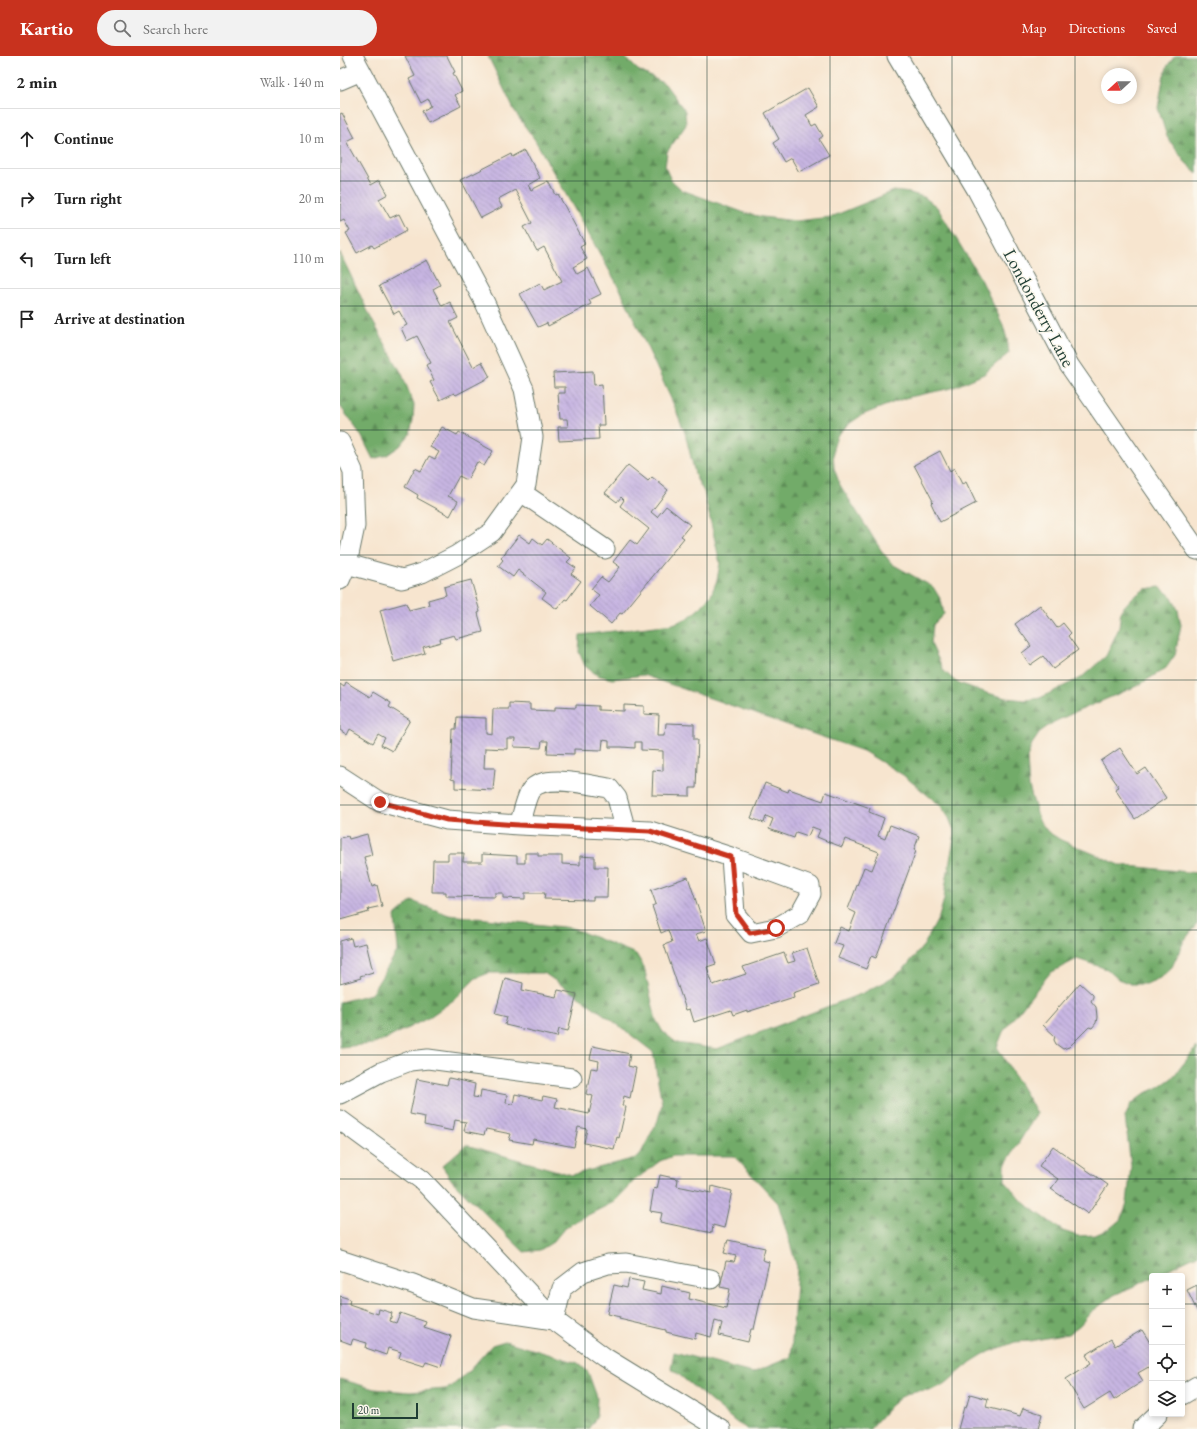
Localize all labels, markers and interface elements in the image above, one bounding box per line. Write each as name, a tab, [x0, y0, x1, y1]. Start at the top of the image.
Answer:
search box	[97, 10, 377, 46]
text: Kartio	[20, 16, 73, 41]
icon: search	[111, 17, 133, 39]
text: Search here	[143, 19, 208, 38]
text: Map	[1021, 19, 1047, 37]
text: Directions	[1069, 19, 1125, 37]
text: Saved	[1147, 19, 1177, 37]
north arrow	[1101, 68, 1137, 104]
text: 2 min	[16, 71, 57, 93]
text: Walk · 140 m	[260, 74, 324, 91]
icon: ahead	[16, 128, 38, 150]
text: Continue	[54, 129, 114, 148]
text: 10 m	[299, 130, 324, 147]
icon: right	[16, 188, 38, 210]
text: Turn right	[54, 189, 122, 208]
text: 20 m	[299, 190, 324, 207]
street label: Londonderry Lane	[999, 245, 1080, 371]
icon: left	[16, 248, 38, 270]
text: Turn left	[54, 249, 111, 268]
text: 110 m	[293, 250, 324, 267]
icon: arrive	[16, 308, 38, 330]
text: Arrive at destination	[54, 309, 185, 328]
route end	[371, 793, 389, 811]
route start	[767, 919, 785, 937]
map controls	[1149, 1273, 1185, 1417]
button: +	[1149, 1273, 1185, 1309]
button: −	[1149, 1309, 1185, 1345]
button: locate	[1149, 1345, 1185, 1381]
button: layers	[1149, 1381, 1185, 1417]
scale bar	[352, 1401, 418, 1420]
text: 20 m	[358, 1403, 379, 1417]

